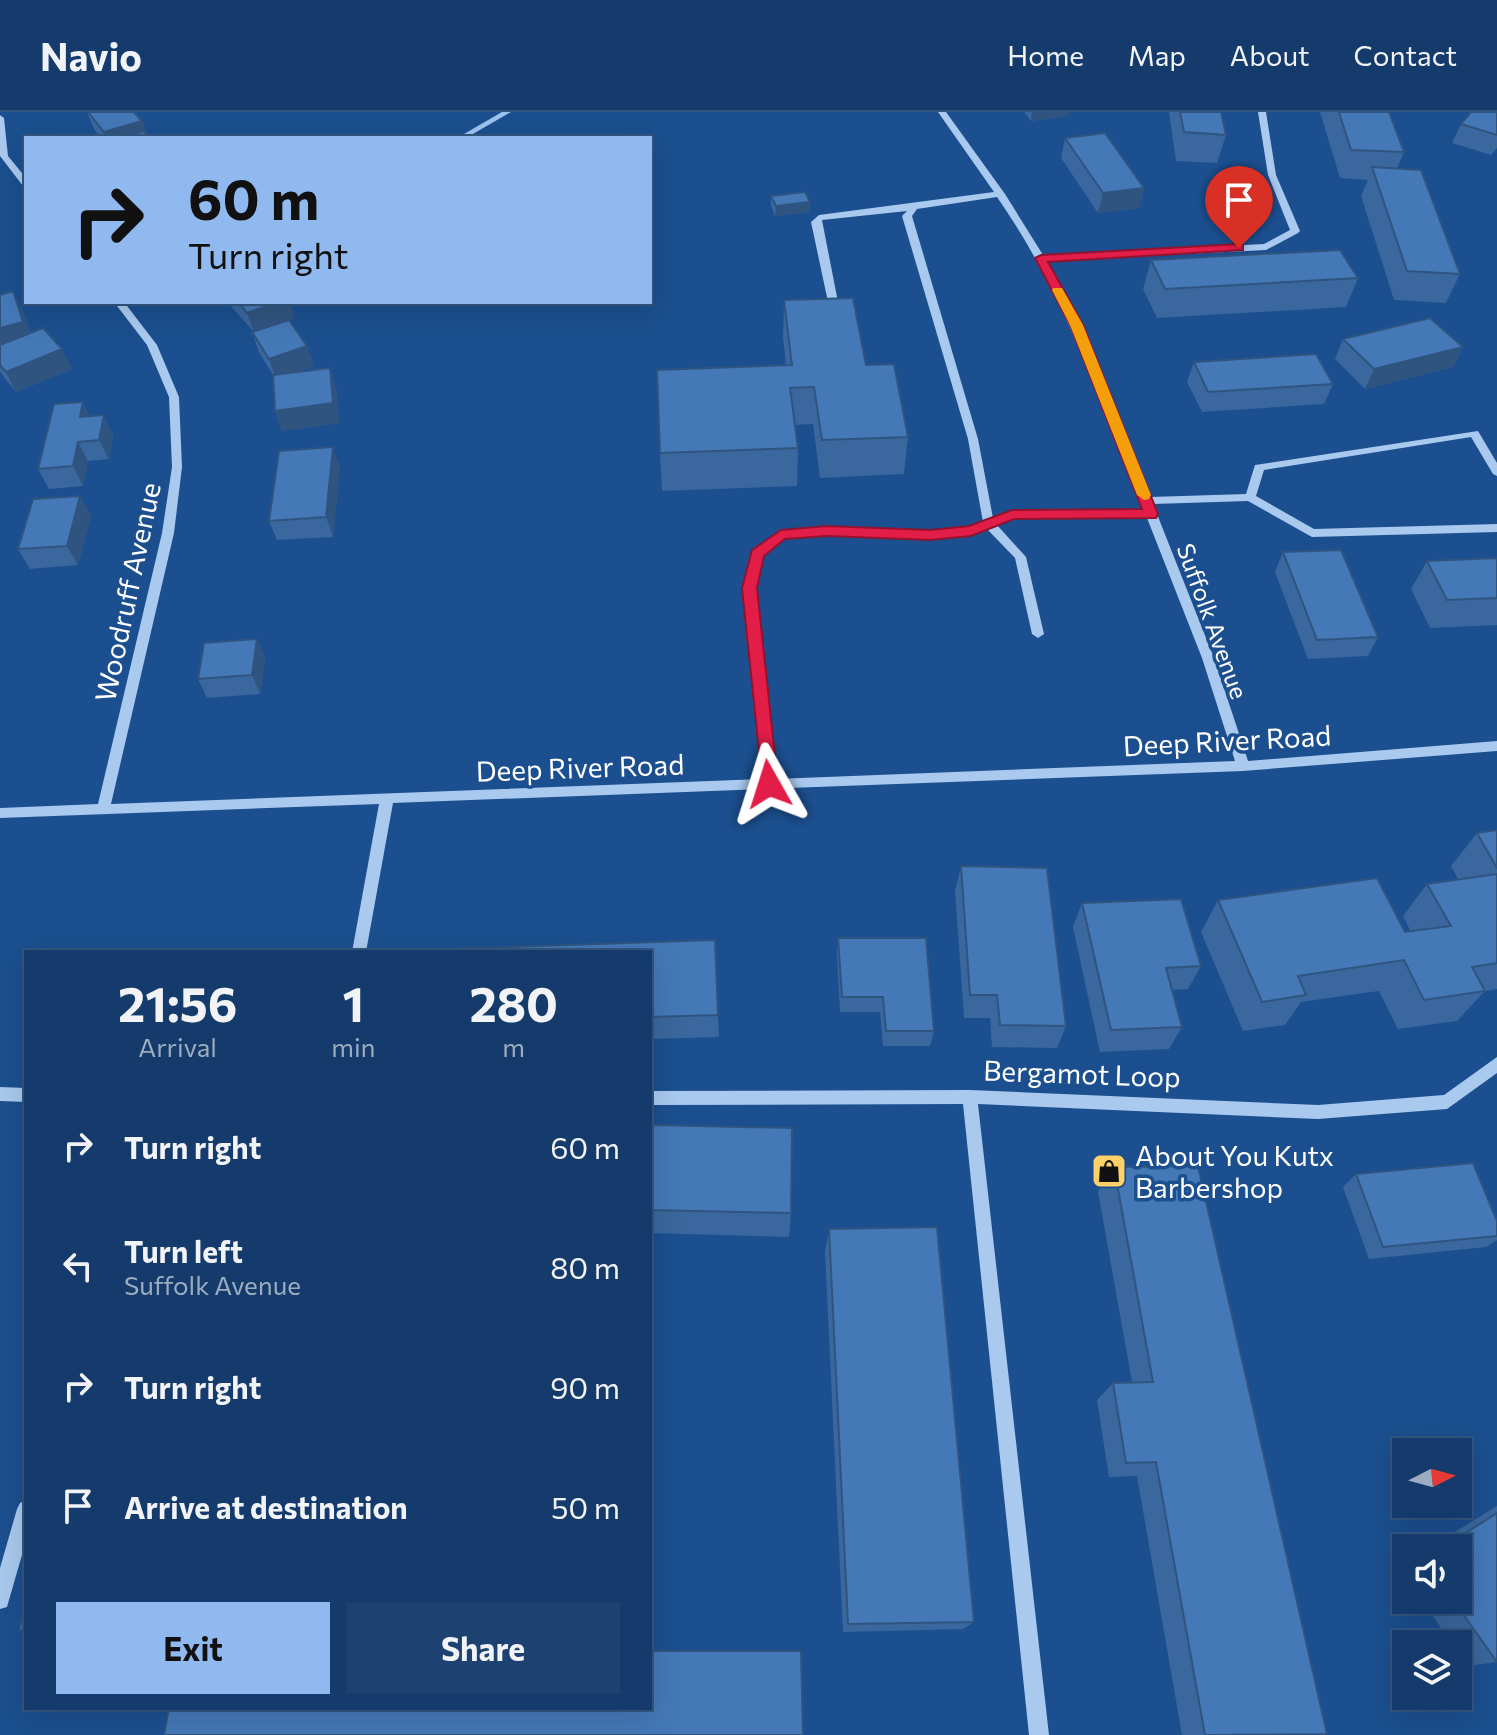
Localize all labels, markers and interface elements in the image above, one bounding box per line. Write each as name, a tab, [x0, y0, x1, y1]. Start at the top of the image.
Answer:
text: Navio	[40, 32, 142, 79]
text: Home	[1007, 38, 1084, 72]
text: Map	[1128, 38, 1186, 72]
text: About	[1230, 38, 1310, 72]
text: Contact	[1354, 38, 1457, 72]
text: 60 m	[188, 163, 319, 232]
pin	[1205, 166, 1273, 248]
icon: right	[56, 168, 160, 272]
icon: arrive	[1217, 178, 1261, 222]
text: Turn right	[188, 232, 349, 276]
street label: Woodruff Avenue	[87, 479, 167, 705]
street label: Suffolk Avenue	[1171, 539, 1255, 703]
street label: Deep River Road	[1122, 718, 1332, 762]
position arrow	[727, 742, 811, 826]
street label: Deep River Road	[475, 746, 685, 788]
text: 21:56	[118, 973, 237, 1032]
text: 1	[342, 973, 364, 1032]
text: 280	[469, 973, 558, 1032]
text: Arrival	[138, 1031, 217, 1062]
text: min	[331, 1031, 375, 1062]
text: m	[502, 1031, 525, 1062]
street label: Bergamot Loop	[983, 1053, 1181, 1093]
icon: right	[56, 1124, 100, 1168]
text: Turn right	[124, 1128, 261, 1165]
text: 60 m	[550, 1128, 620, 1165]
place label: About You Kutx Barbershop	[1135, 1138, 1334, 1204]
shop icon: About You Kutx Barbershop	[1090, 1152, 1128, 1190]
text: Turn left	[124, 1232, 243, 1269]
icon: left	[56, 1244, 100, 1288]
text: 80 m	[550, 1248, 620, 1285]
text: Suffolk Avenue	[124, 1269, 301, 1300]
icon: right	[56, 1364, 100, 1408]
text: Turn right	[124, 1368, 261, 1405]
text: 90 m	[550, 1368, 620, 1405]
north arrow	[1392, 1438, 1472, 1518]
map controls	[1392, 1438, 1472, 1710]
icon: arrive	[56, 1484, 100, 1528]
text: Arrive at destination	[124, 1488, 408, 1525]
text: 50 m	[551, 1488, 620, 1525]
button: sound	[1392, 1534, 1472, 1614]
button: Exit	[56, 1602, 330, 1694]
button: Share	[346, 1602, 620, 1694]
button: layers	[1392, 1630, 1472, 1710]

